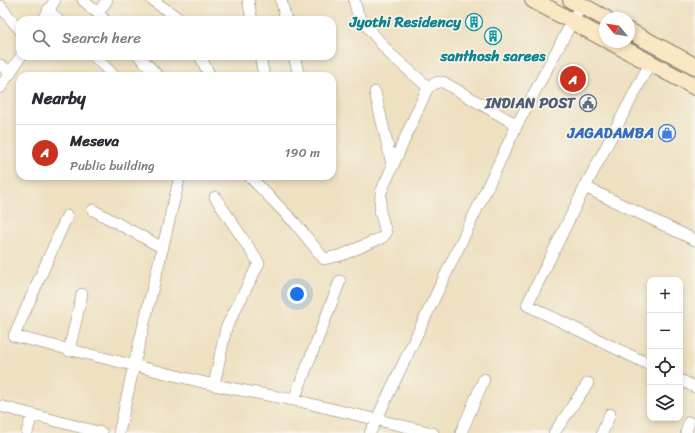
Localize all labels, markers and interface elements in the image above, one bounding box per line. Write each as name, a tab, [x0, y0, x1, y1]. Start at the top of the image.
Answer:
place label: Jyothi Residency	[349, 9, 462, 35]
building icon: Jyothi Residency	[464, 12, 484, 32]
north arrow	[599, 12, 635, 48]
search box	[16, 16, 336, 60]
text: Search here	[62, 25, 141, 51]
building icon: santhosh sarees	[483, 26, 503, 46]
icon: search	[30, 27, 52, 49]
place label: santhosh sarees	[440, 43, 546, 69]
pin: A	[560, 64, 586, 94]
text: Nearby	[32, 83, 86, 113]
place label: INDIAN POST	[484, 90, 577, 116]
public building icon: INDIAN POST	[578, 93, 598, 113]
place label: JAGADAMBA	[567, 120, 654, 146]
shop icon: JAGADAMBA	[657, 123, 677, 143]
text: Meseva	[70, 128, 119, 154]
text: A	[41, 141, 49, 164]
text: 190 m	[285, 141, 320, 164]
text: Public building	[70, 154, 155, 177]
map controls	[647, 277, 683, 421]
button: +	[647, 277, 683, 313]
your location	[287, 284, 307, 304]
button: −	[647, 313, 683, 349]
button: locate	[647, 349, 683, 385]
button: layers	[647, 385, 683, 421]

